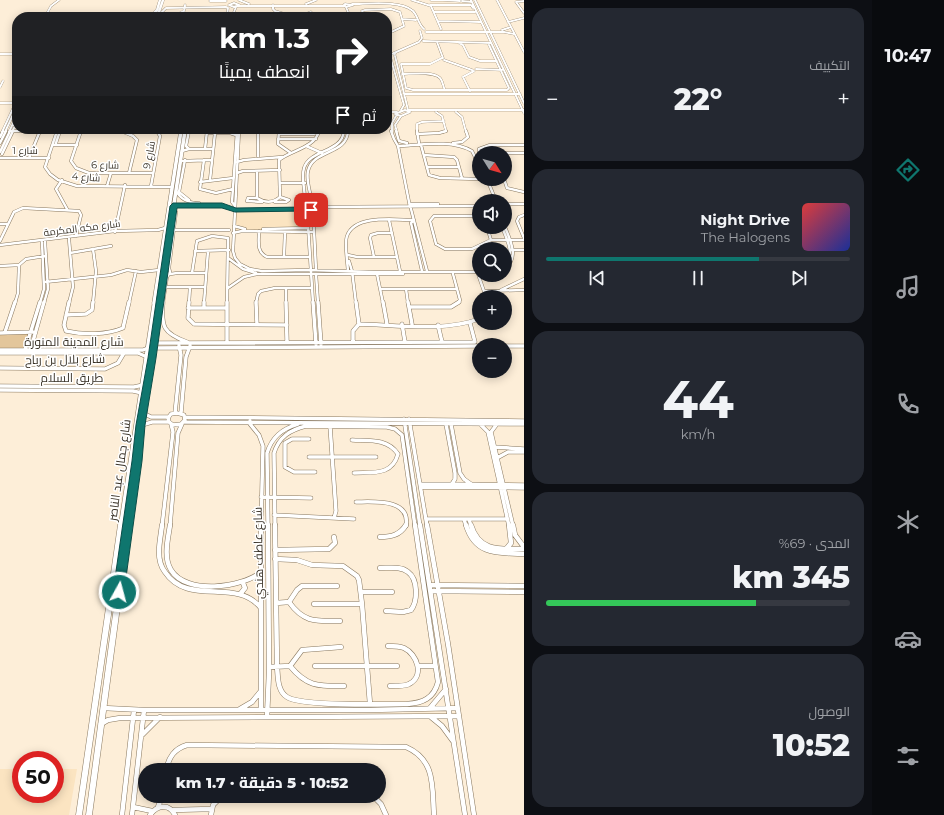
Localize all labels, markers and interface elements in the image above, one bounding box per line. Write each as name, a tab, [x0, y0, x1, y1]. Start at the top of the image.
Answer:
text: 1.3 km	[219, 21, 310, 55]
icon: right	[324, 28, 376, 80]
text: 10:47	[885, 45, 931, 67]
text: التكييف	[809, 57, 850, 73]
text: انعطف يمينًا	[219, 61, 310, 83]
text: 22°	[674, 81, 722, 118]
text: −	[546, 86, 559, 113]
text: +	[837, 86, 850, 113]
icon: arrive	[332, 104, 354, 126]
text: ثم	[362, 106, 376, 125]
street label: شارع 9	[140, 140, 158, 170]
street label: شارع 1	[12, 144, 38, 157]
north arrow	[472, 146, 512, 186]
map controls	[472, 146, 512, 378]
icon: directions	[894, 156, 922, 184]
street label: شارع 6	[91, 158, 119, 172]
street label: شارع 4	[71, 170, 101, 184]
pin	[294, 193, 328, 227]
button: sound	[472, 194, 512, 234]
icon: arrive	[300, 199, 322, 221]
text: Night Drive	[700, 210, 790, 229]
street label: شارع مكه المكرمة	[43, 217, 121, 239]
text: The Halogens	[701, 229, 790, 245]
button: search	[472, 242, 512, 282]
icon: previous	[586, 267, 608, 289]
icon: pause	[687, 267, 709, 289]
icon: next	[788, 267, 810, 289]
icon: music	[894, 273, 922, 301]
button: +	[472, 290, 512, 330]
street label: شارع المدينة المنورة	[24, 334, 124, 350]
button: −	[472, 338, 512, 378]
street label: شارع بلال بن رباح	[25, 351, 105, 368]
text: 44	[662, 368, 734, 431]
street label: طريق السلام	[41, 370, 104, 386]
icon: phone	[894, 390, 922, 418]
street label: شارع جمال عبد الناصر	[104, 418, 135, 523]
text: km/h	[681, 426, 715, 442]
street label: شارع عاطف هندي	[250, 507, 269, 599]
icon: climate	[894, 508, 922, 536]
text: المدى · 69%	[779, 535, 850, 551]
text: 345 km	[732, 559, 850, 596]
position arrow	[98, 571, 140, 613]
icon: car	[894, 625, 922, 653]
text: الوصول	[809, 703, 850, 719]
text: 10:52	[773, 727, 850, 764]
icon: filters	[894, 742, 922, 770]
speed limit sign: 50	[12, 751, 64, 803]
text: 10:52 · 5 دقيقة · 1.7 km	[176, 773, 348, 792]

